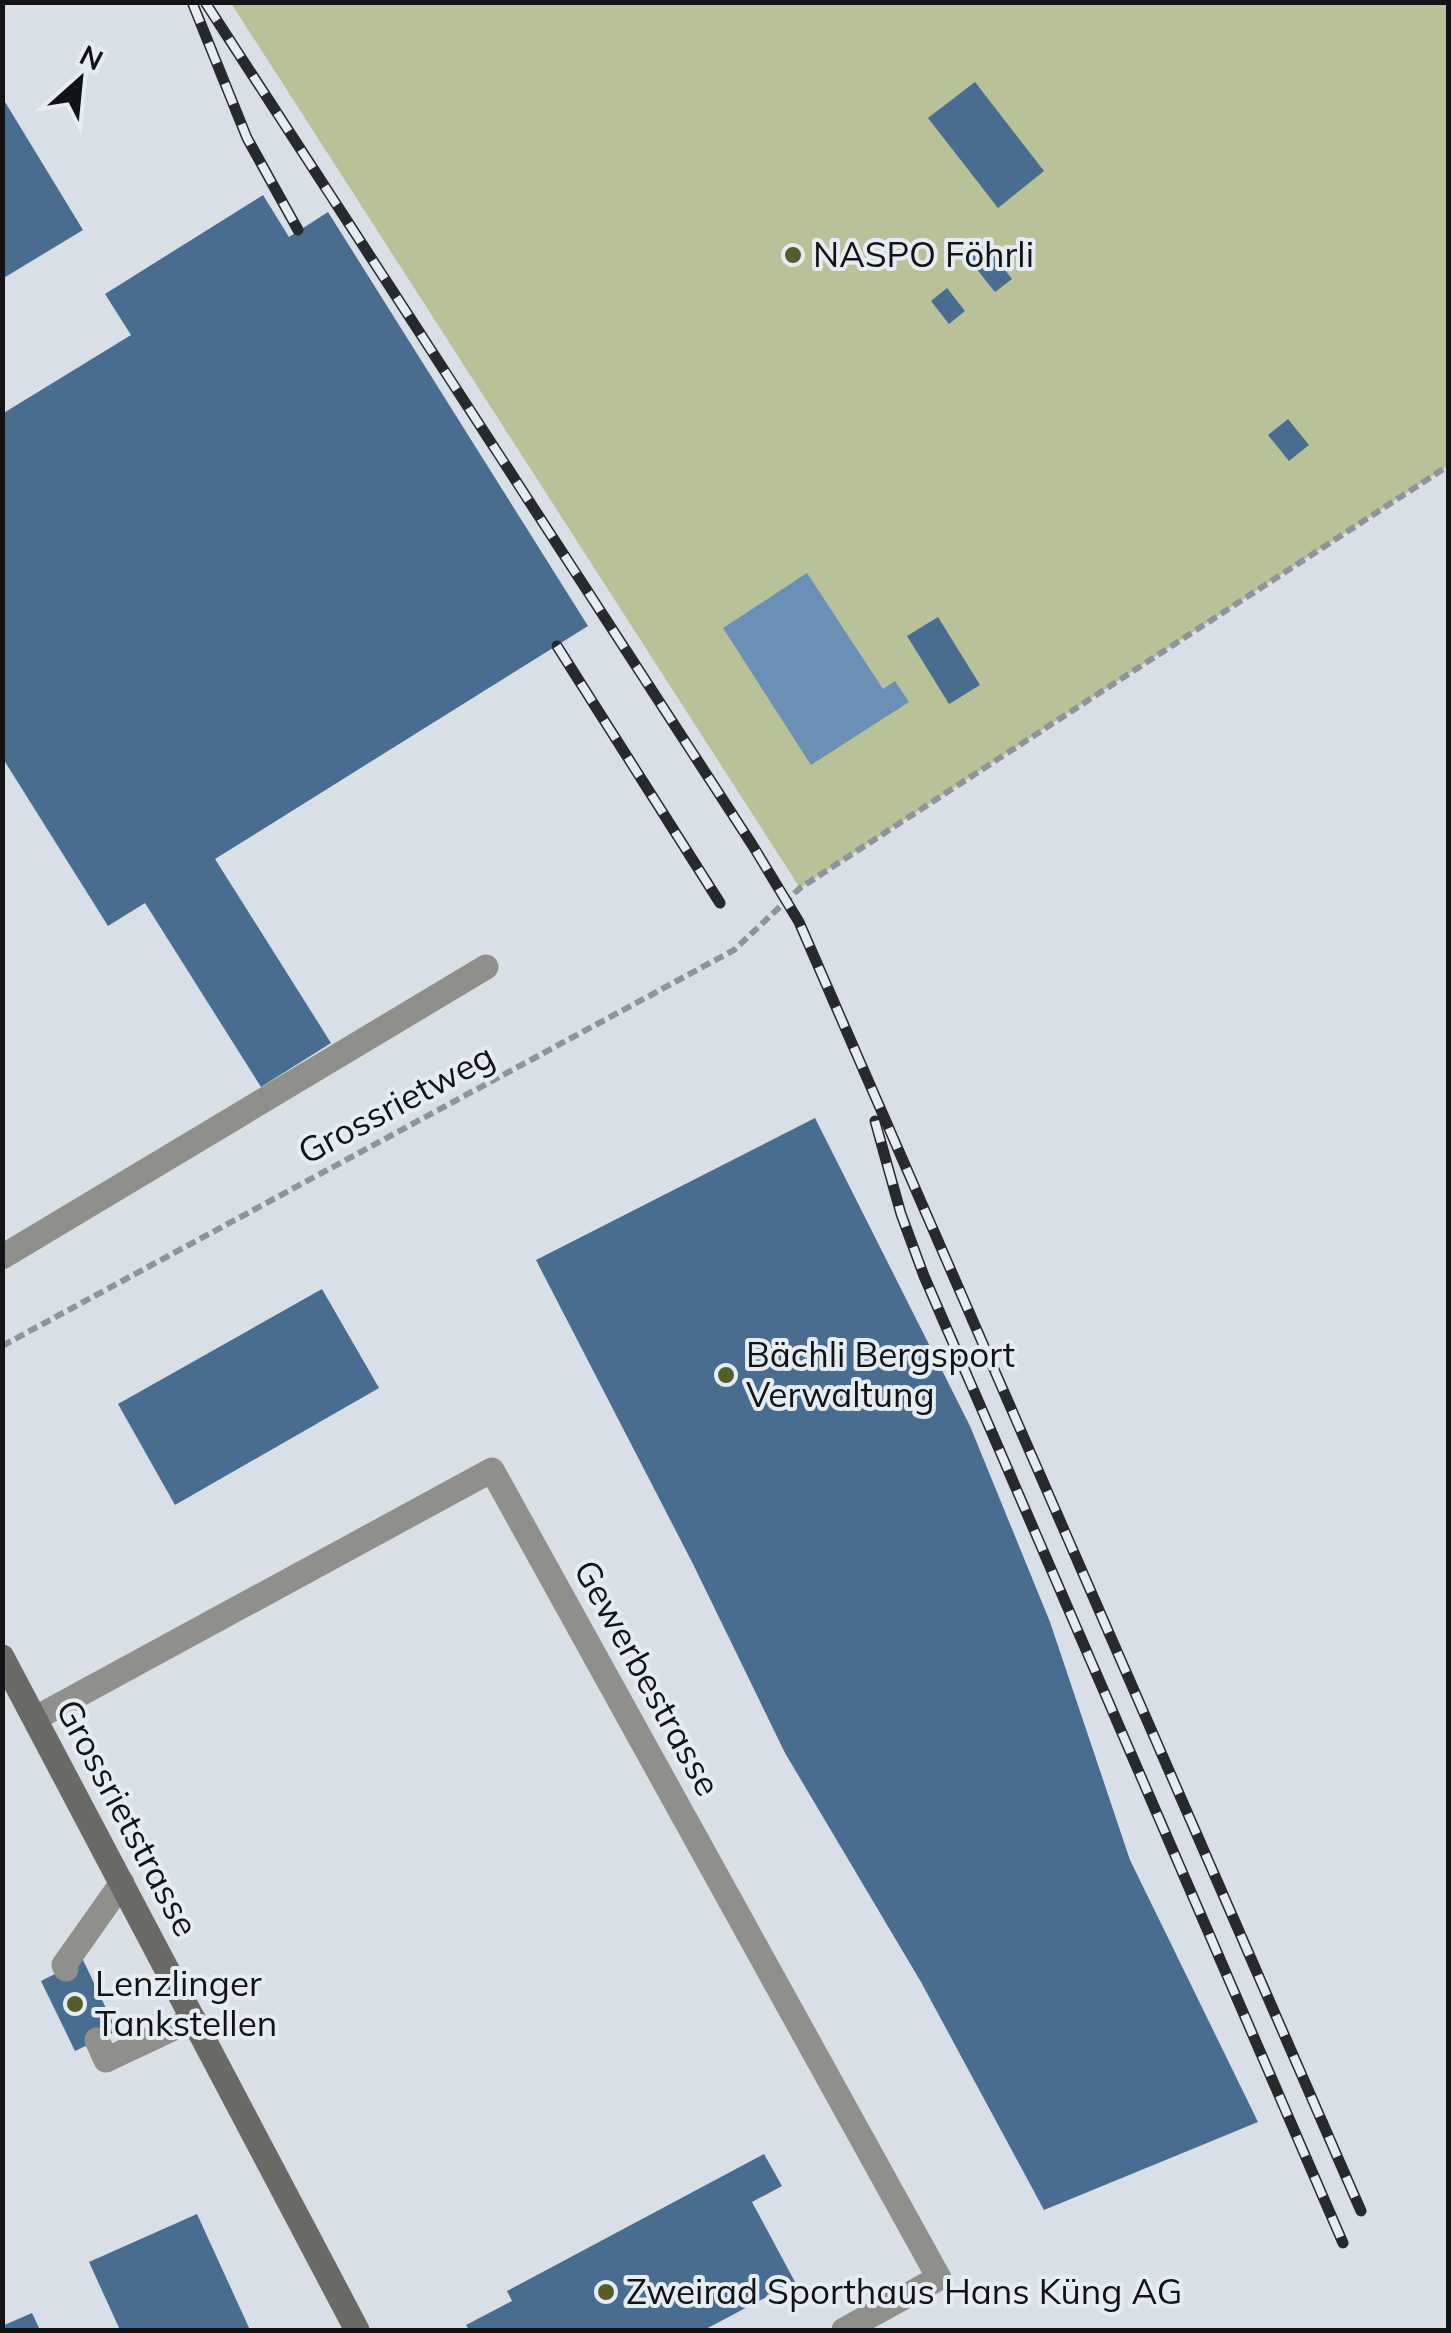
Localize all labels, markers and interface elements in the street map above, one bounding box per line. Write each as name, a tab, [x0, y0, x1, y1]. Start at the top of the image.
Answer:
north arrow	[30, 30, 130, 130]
text: N	[74, 37, 109, 78]
place label: NASPO Föhrli	[813, 232, 1034, 276]
marker: NASPO Föhrli	[782, 244, 804, 266]
street label: Grossrietweg	[290, 1033, 501, 1173]
place label: Bächli Bergsport Verwaltung	[746, 1332, 1015, 1416]
marker: Bächli Bergsport Verwaltung	[715, 1364, 737, 1386]
street label: Gewerbestrasse	[565, 1552, 731, 1803]
street label: Grossrietstrasse	[47, 1692, 209, 1943]
place label: Lenzlinger Tankstellen	[95, 1961, 277, 2045]
marker: Lenzlinger Tankstellen	[64, 1993, 86, 2015]
place label: Zweirad Sporthaus Hans Küng AG	[626, 2269, 1182, 2313]
marker: Zweirad Sporthaus Hans Küng AG	[595, 2281, 617, 2303]

